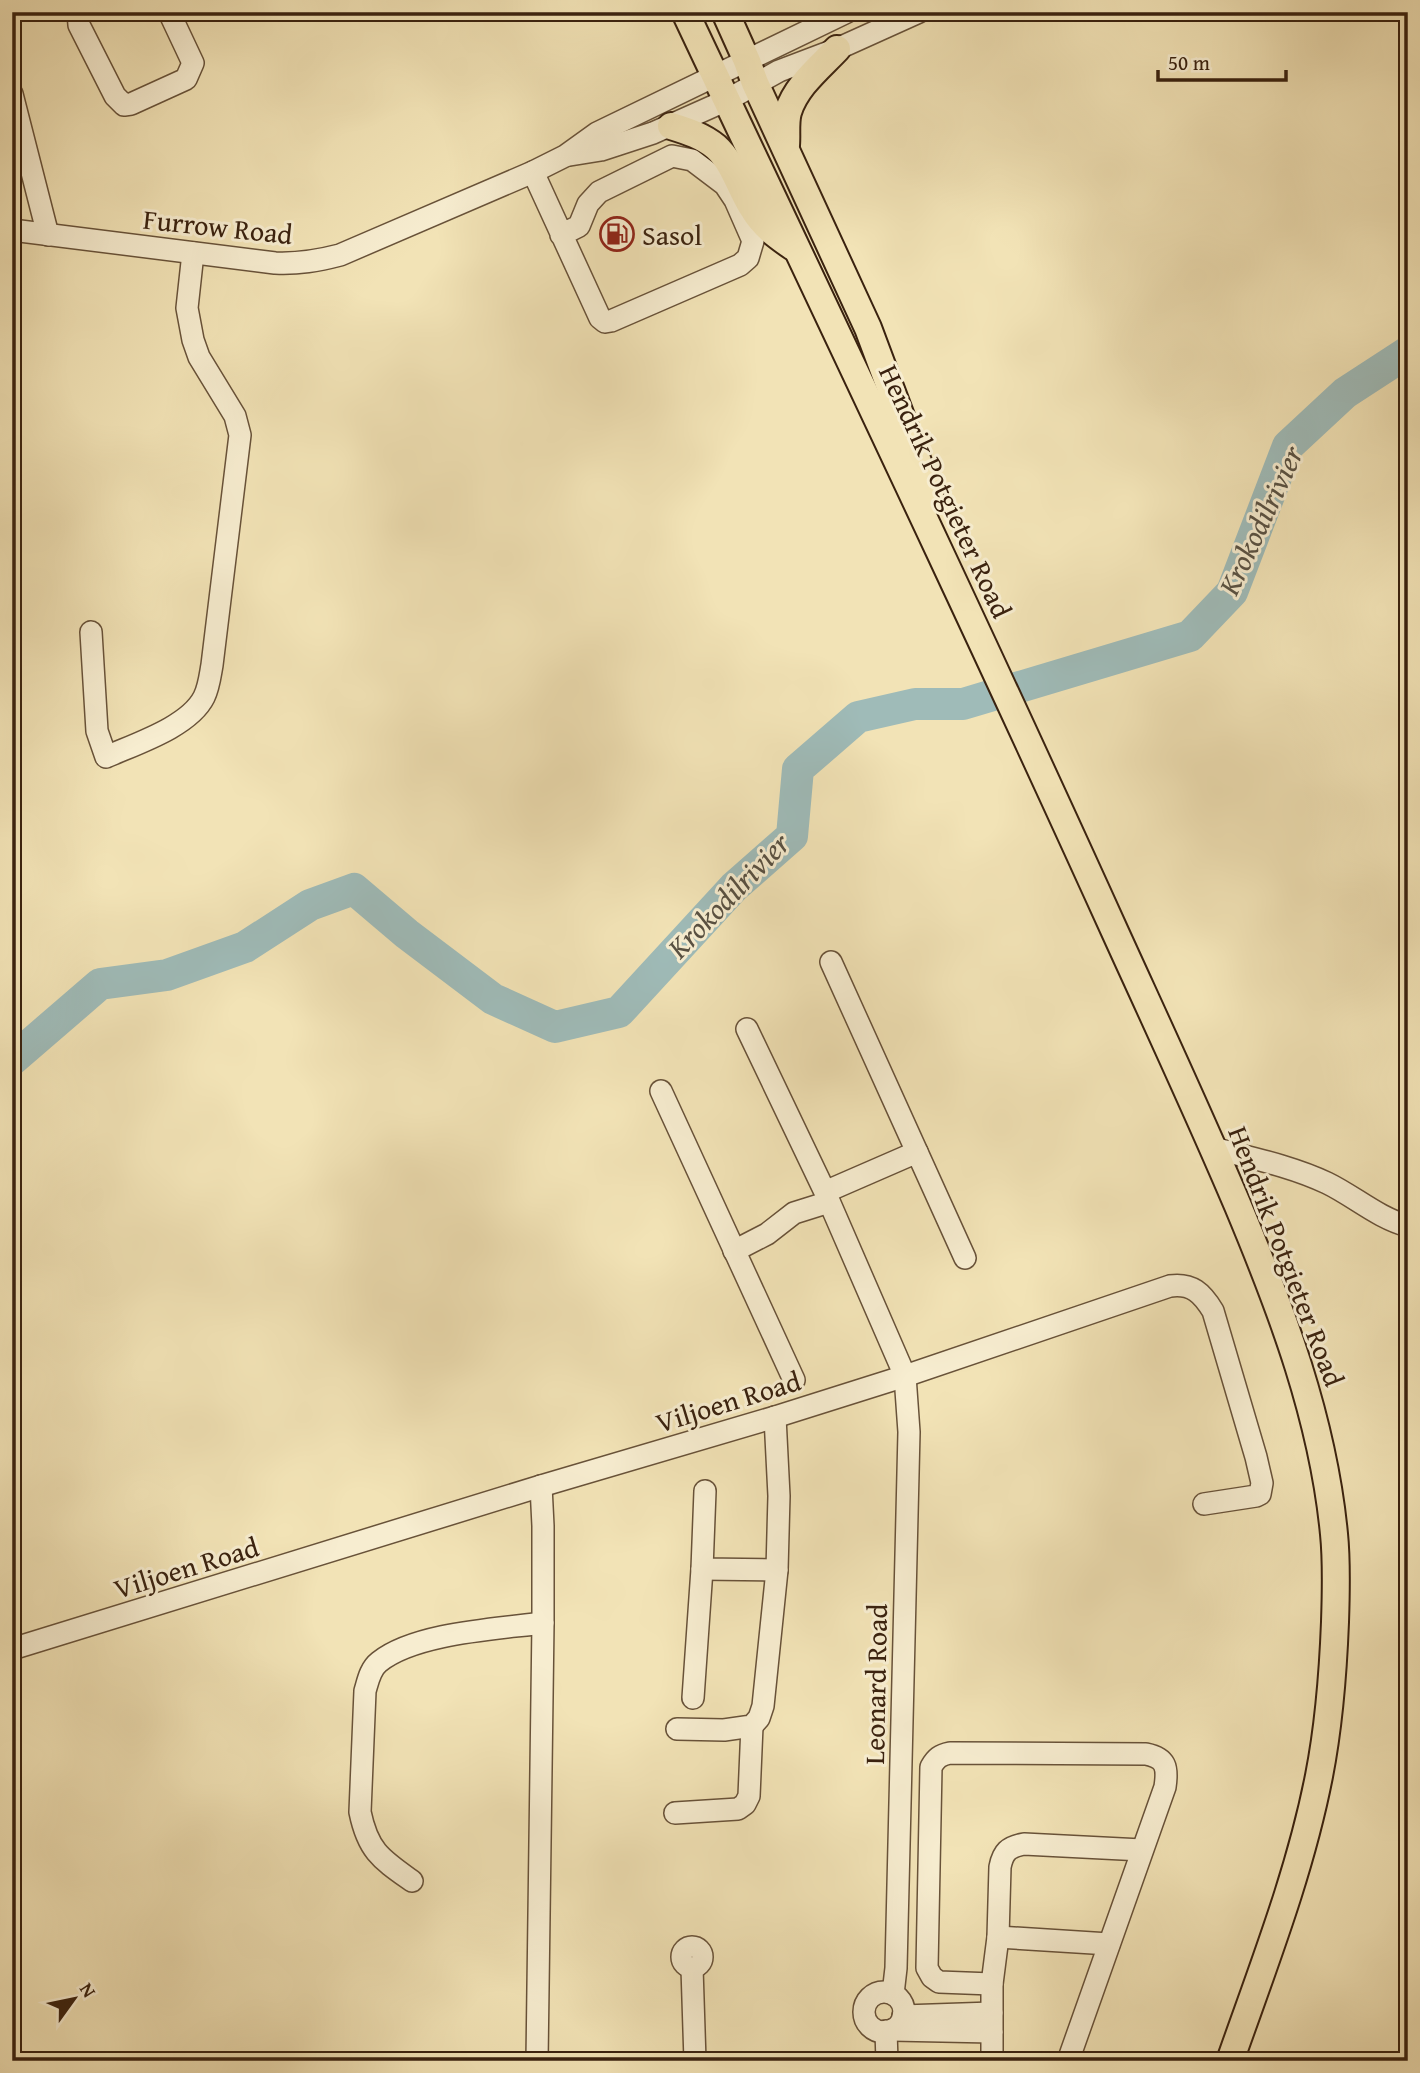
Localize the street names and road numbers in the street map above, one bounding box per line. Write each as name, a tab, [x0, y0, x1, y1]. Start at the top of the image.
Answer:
street label: Furrow Road	[141, 198, 295, 254]
street label: Hendrik Potgieter Road	[869, 357, 1023, 625]
street label: Hendrik Potgieter Road	[1218, 1120, 1356, 1392]
street label: Viljoen Road	[651, 1360, 806, 1442]
street label: Viljoen Road	[109, 1526, 264, 1608]
street label: Leonard Road	[853, 1603, 897, 1765]

